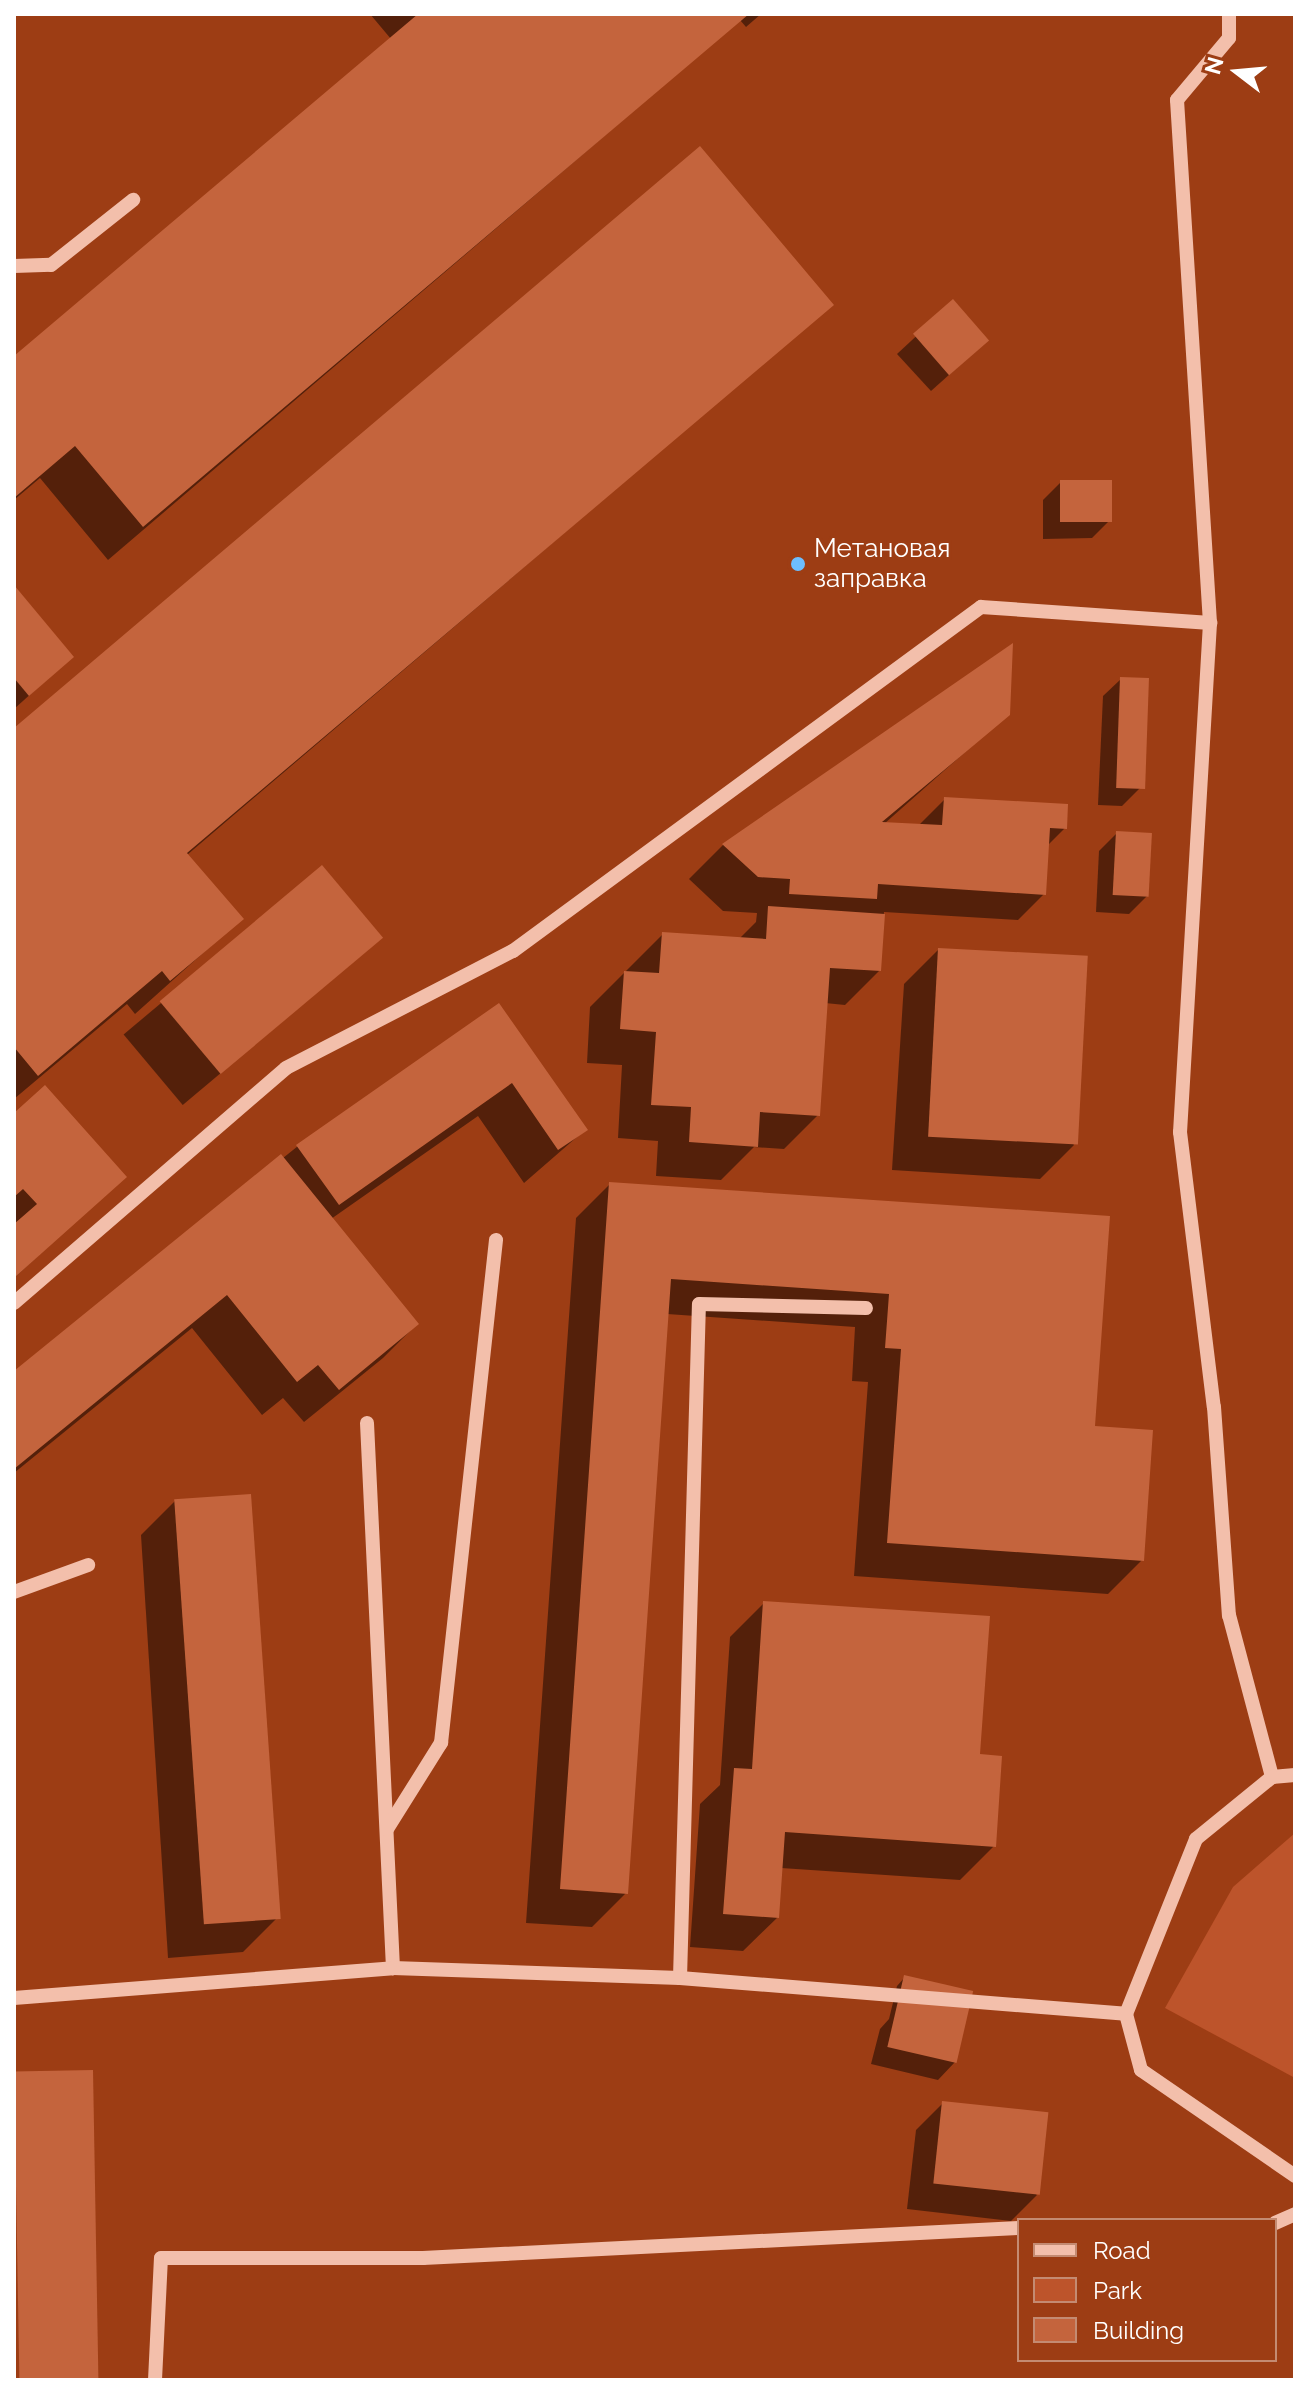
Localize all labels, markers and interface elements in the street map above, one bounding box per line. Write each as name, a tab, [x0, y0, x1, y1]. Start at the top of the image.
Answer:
north arrow	[1197, 32, 1277, 112]
text: N	[1199, 54, 1229, 77]
place label: Метановая заправка	[814, 533, 951, 594]
marker: Метановая заправка	[789, 555, 807, 573]
legend	[1017, 2218, 1277, 2362]
text: Road	[1093, 2236, 1151, 2265]
text: Park	[1093, 2276, 1142, 2305]
text: Building	[1093, 2316, 1184, 2345]

